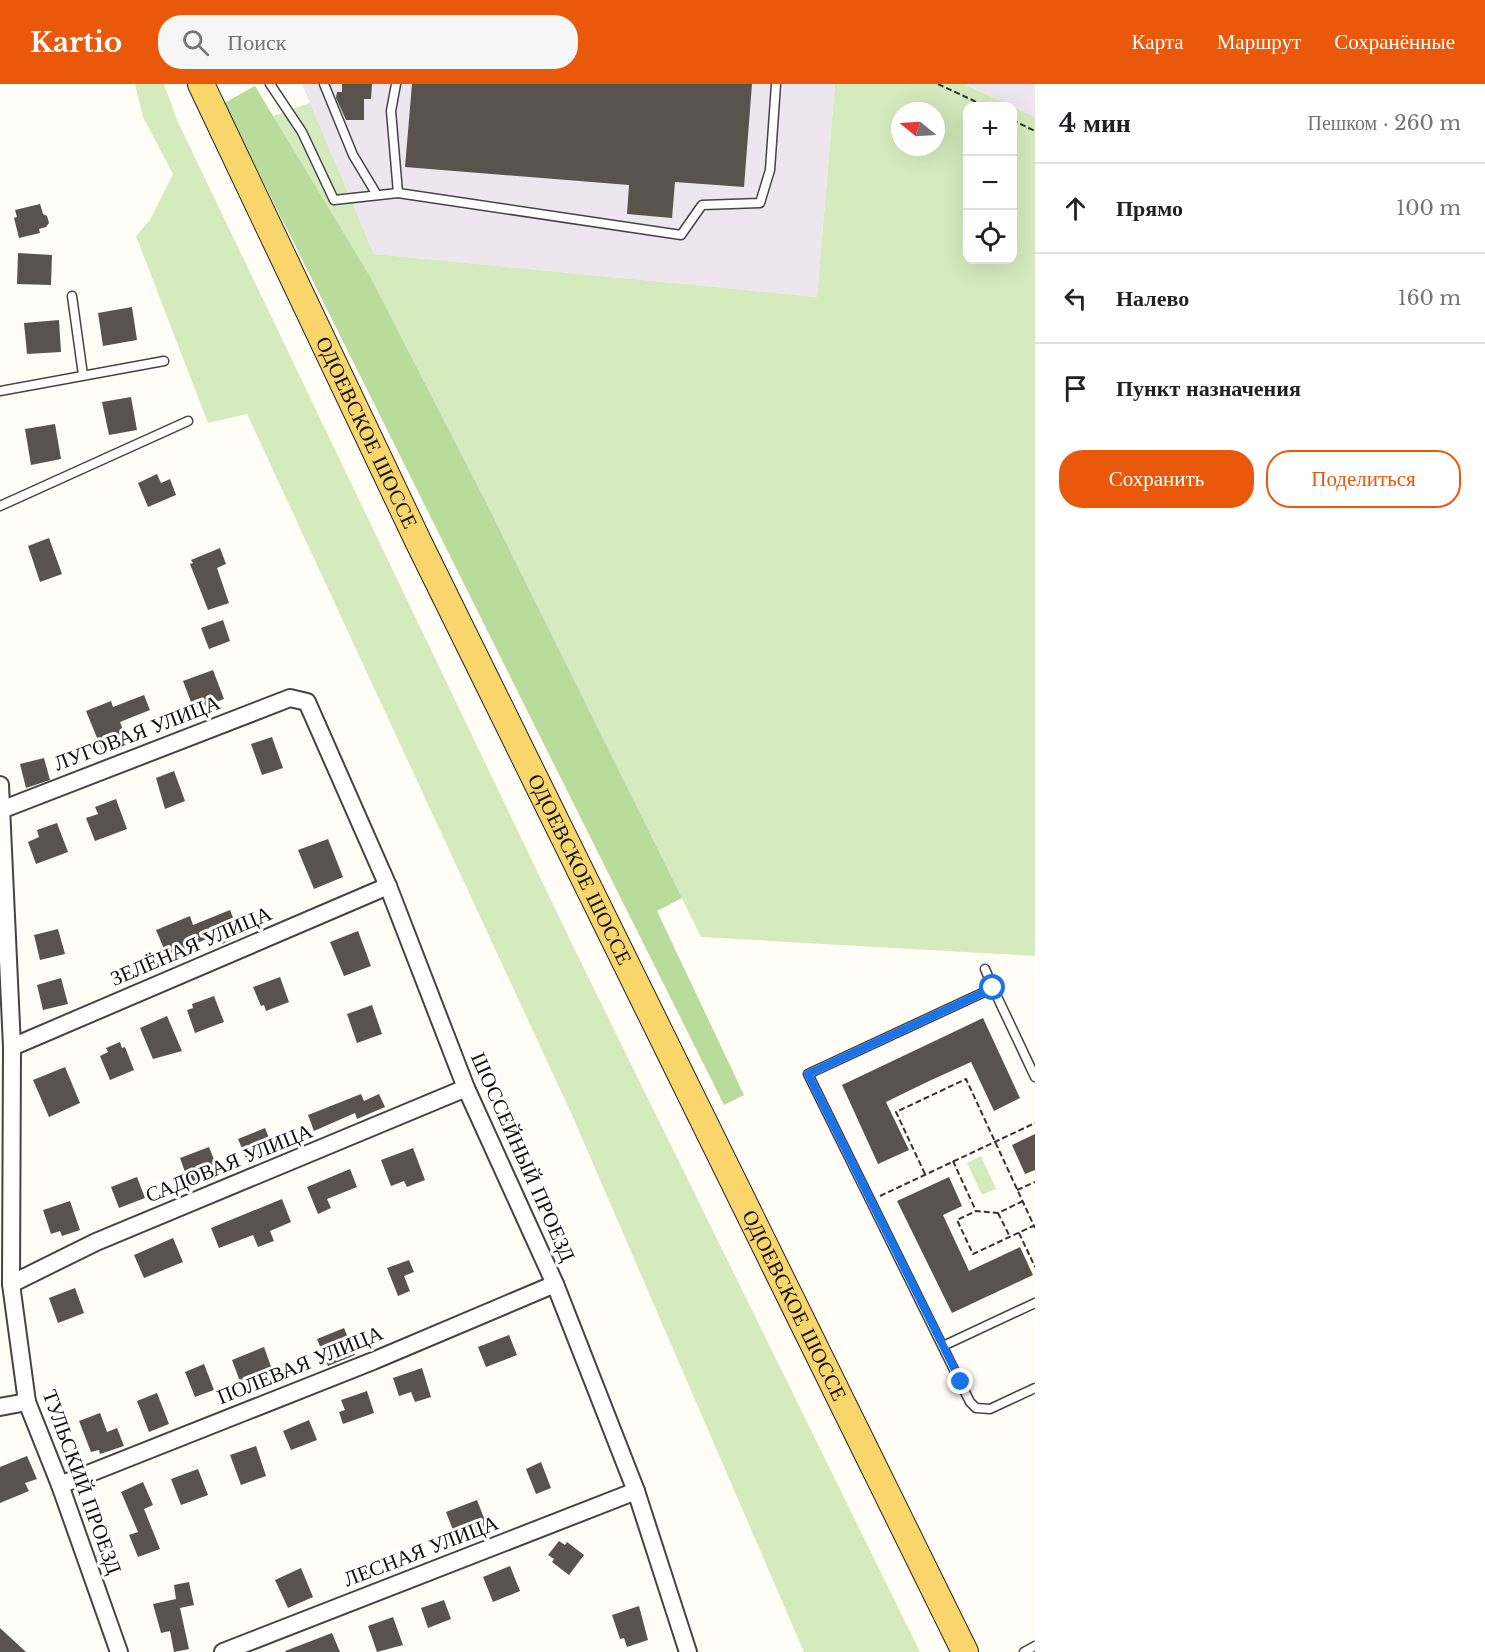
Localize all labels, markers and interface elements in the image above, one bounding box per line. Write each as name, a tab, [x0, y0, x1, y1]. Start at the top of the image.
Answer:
search box	[158, 15, 578, 69]
text: Kartio	[30, 25, 122, 60]
icon: search	[179, 26, 212, 59]
text: Поиск	[227, 29, 286, 56]
text: Карта	[1132, 29, 1184, 55]
text: Маршрут	[1217, 29, 1301, 55]
text: Сохранённые	[1334, 29, 1455, 55]
north arrow	[891, 102, 945, 156]
map controls	[963, 102, 1017, 264]
button: +	[963, 102, 1017, 156]
text: 4 мин	[1059, 107, 1131, 139]
text: Пешком · 260 m	[1307, 111, 1461, 135]
button: −	[963, 156, 1017, 210]
icon: ahead	[1059, 192, 1092, 225]
text: Прямо	[1116, 195, 1183, 222]
text: 100 m	[1396, 196, 1461, 220]
button: locate	[963, 210, 1017, 264]
icon: left	[1059, 282, 1092, 315]
text: Налево	[1116, 285, 1189, 312]
text: 160 m	[1398, 286, 1461, 310]
street label: ОДОЕВСКОЕ ШОССЕ	[310, 333, 423, 533]
icon: arrive	[1059, 372, 1092, 405]
text: Пункт назначения	[1116, 375, 1301, 402]
button: Сохранить	[1059, 450, 1254, 508]
button: Поделиться	[1266, 450, 1461, 508]
street label: ЛУГОВАЯ УЛИЦА	[50, 689, 225, 777]
street label: ОДОЕВСКОЕ ШОССЕ	[522, 770, 638, 969]
street label: ЗЕЛЁНАЯ УЛИЦА	[106, 900, 276, 992]
route start	[979, 974, 1005, 1000]
street label: ШОССЕЙНЫЙ ПРОЕЗД	[465, 1048, 581, 1266]
street label: САДОВАЯ УЛИЦА	[142, 1117, 317, 1208]
street label: ОДОЕВСКОЕ ШОССЕ	[736, 1206, 852, 1405]
street label: ПОЛЕВАЯ УЛИЦА	[213, 1320, 387, 1410]
route end	[947, 1368, 973, 1394]
street label: ТУЛЬСКИЙ ПРОЕЗД	[37, 1386, 127, 1578]
street label: ЛЕСНАЯ УЛИЦА	[340, 1509, 503, 1592]

